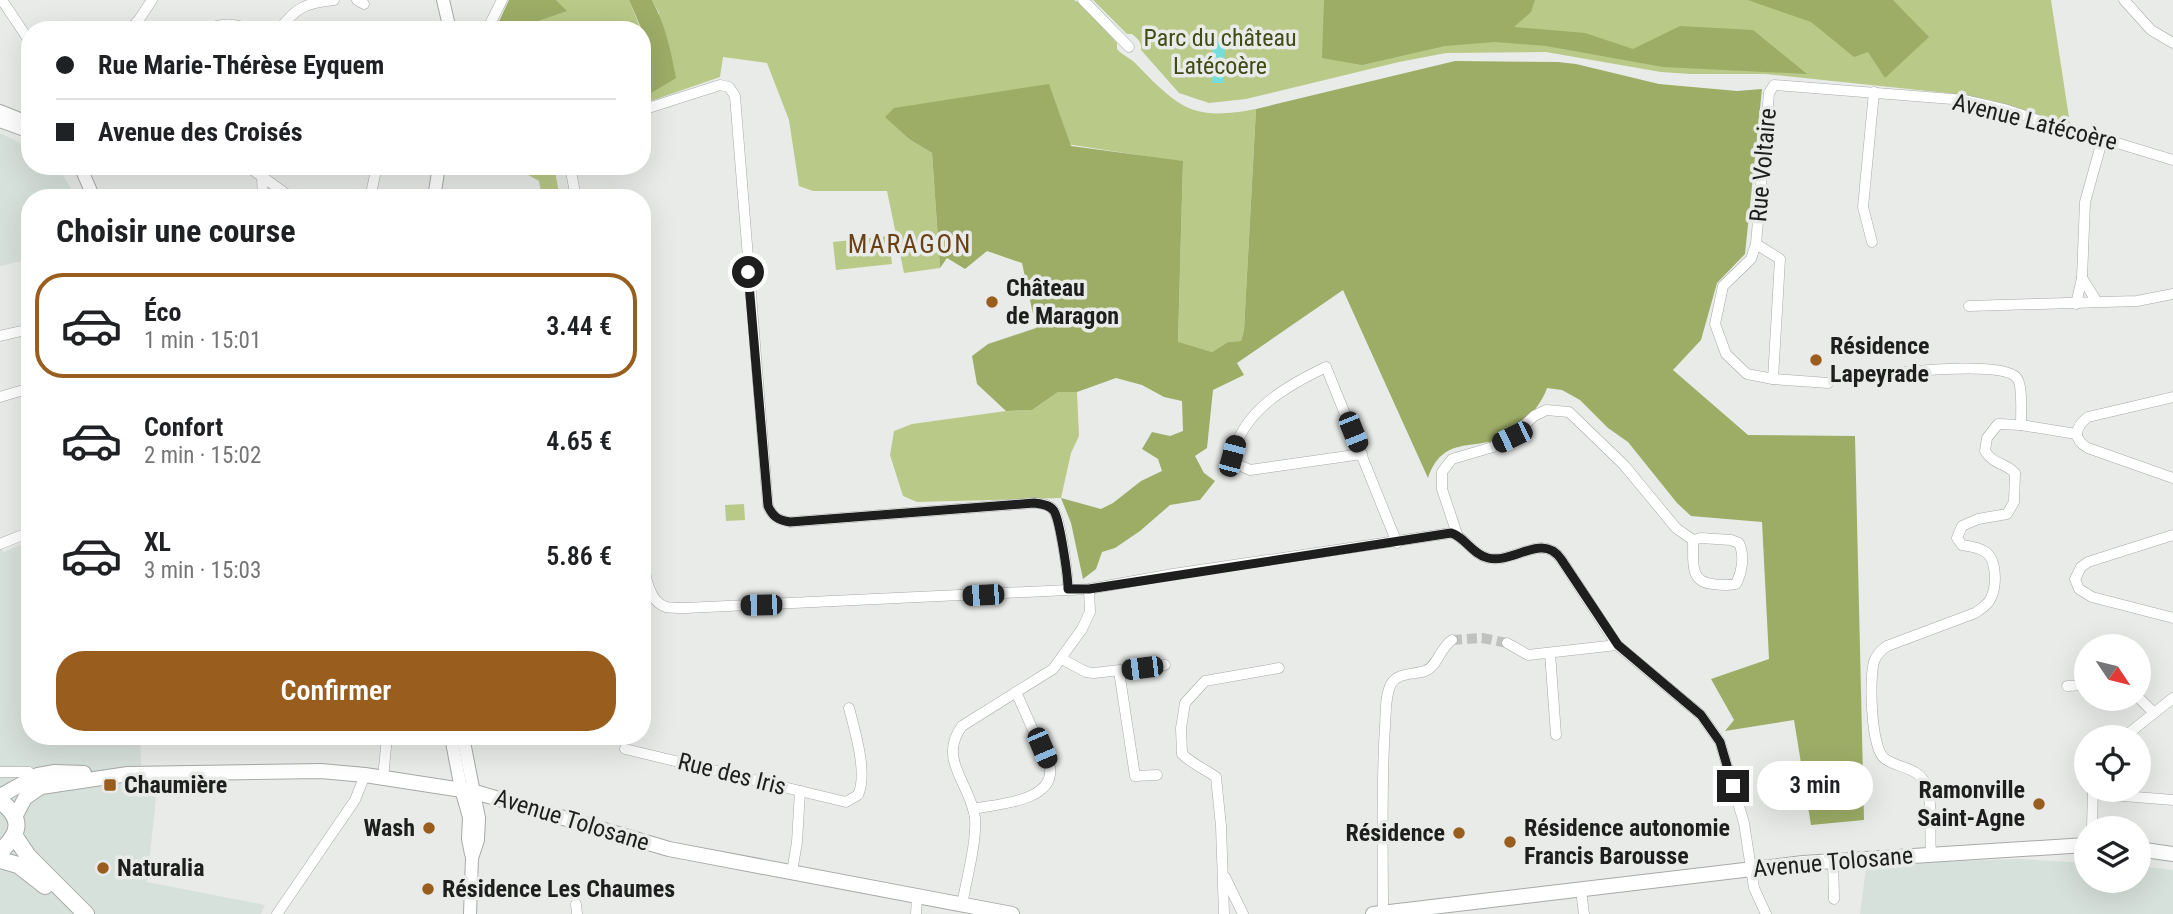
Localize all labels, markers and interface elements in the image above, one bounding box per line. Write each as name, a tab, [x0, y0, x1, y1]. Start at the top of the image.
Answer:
park label: Parc du château Latécoère	[1144, 24, 1297, 80]
text: Rue Marie-Thérèse Eyquem	[98, 50, 384, 80]
street label: Avenue Latécoère	[1950, 88, 2120, 156]
street label: Rue Voltaire	[1744, 107, 1782, 223]
text: Avenue des Croisés	[98, 117, 303, 147]
text: Choisir une course	[56, 212, 296, 250]
district label: MARAGON	[848, 229, 972, 259]
route start	[732, 256, 764, 288]
place label: Château de Maragon	[1006, 274, 1119, 330]
icon: car	[60, 294, 123, 357]
marker: Château de Maragon	[984, 294, 1000, 310]
text: Éco	[144, 297, 181, 327]
text: 3.44 €	[546, 311, 612, 341]
text: 1 min · 15:01	[144, 327, 261, 354]
place label: Résidence Lapeyrade	[1830, 332, 1929, 388]
marker: Résidence Lapeyrade	[1808, 352, 1824, 368]
icon: car	[60, 409, 123, 472]
car	[1336, 409, 1371, 455]
text: Confort	[144, 412, 223, 442]
car	[1489, 418, 1536, 456]
text: 4.65 €	[546, 426, 612, 456]
car	[1217, 433, 1248, 479]
text: 2 min · 15:02	[144, 442, 261, 469]
icon: car	[60, 524, 123, 587]
text: XL	[144, 527, 171, 557]
text: 5.86 €	[546, 541, 612, 571]
text: 3 min · 15:03	[144, 557, 261, 584]
car	[962, 583, 1005, 607]
car	[740, 594, 783, 616]
north arrow	[2074, 634, 2151, 710]
map controls	[2074, 634, 2151, 893]
button: Confirmer	[56, 651, 616, 731]
car	[1120, 655, 1165, 681]
car	[1025, 725, 1060, 771]
button: locate	[2074, 725, 2151, 802]
street label: Rue des Iris	[675, 747, 789, 801]
callout: 3 min	[1758, 762, 1873, 810]
route end	[1717, 770, 1749, 802]
place label: Chaumière	[124, 771, 227, 799]
text: 3 min	[1790, 772, 1840, 799]
place label: Ramonville Saint-Agne	[1917, 776, 2025, 832]
marker: Chaumière	[102, 777, 118, 793]
street label: Avenue Tolosane	[491, 783, 653, 857]
marker: Ramonville Saint-Agne	[2031, 796, 2047, 812]
place label: Wash	[363, 814, 415, 842]
place label: Résidence autonomie Francis Barousse	[1524, 814, 1730, 870]
button: layers	[2074, 816, 2151, 893]
place label: Résidence	[1346, 819, 1445, 847]
marker: Wash	[421, 820, 437, 836]
marker: Résidence	[1451, 825, 1467, 841]
marker: Résidence autonomie Francis Barousse	[1502, 834, 1518, 850]
street label: Avenue Tolosane	[1752, 841, 1914, 883]
place label: Naturalia	[117, 854, 204, 882]
marker: Naturalia	[95, 860, 111, 876]
place label: Résidence Les Chaumes	[442, 875, 675, 903]
marker: Résidence Les Chaumes	[420, 881, 436, 897]

